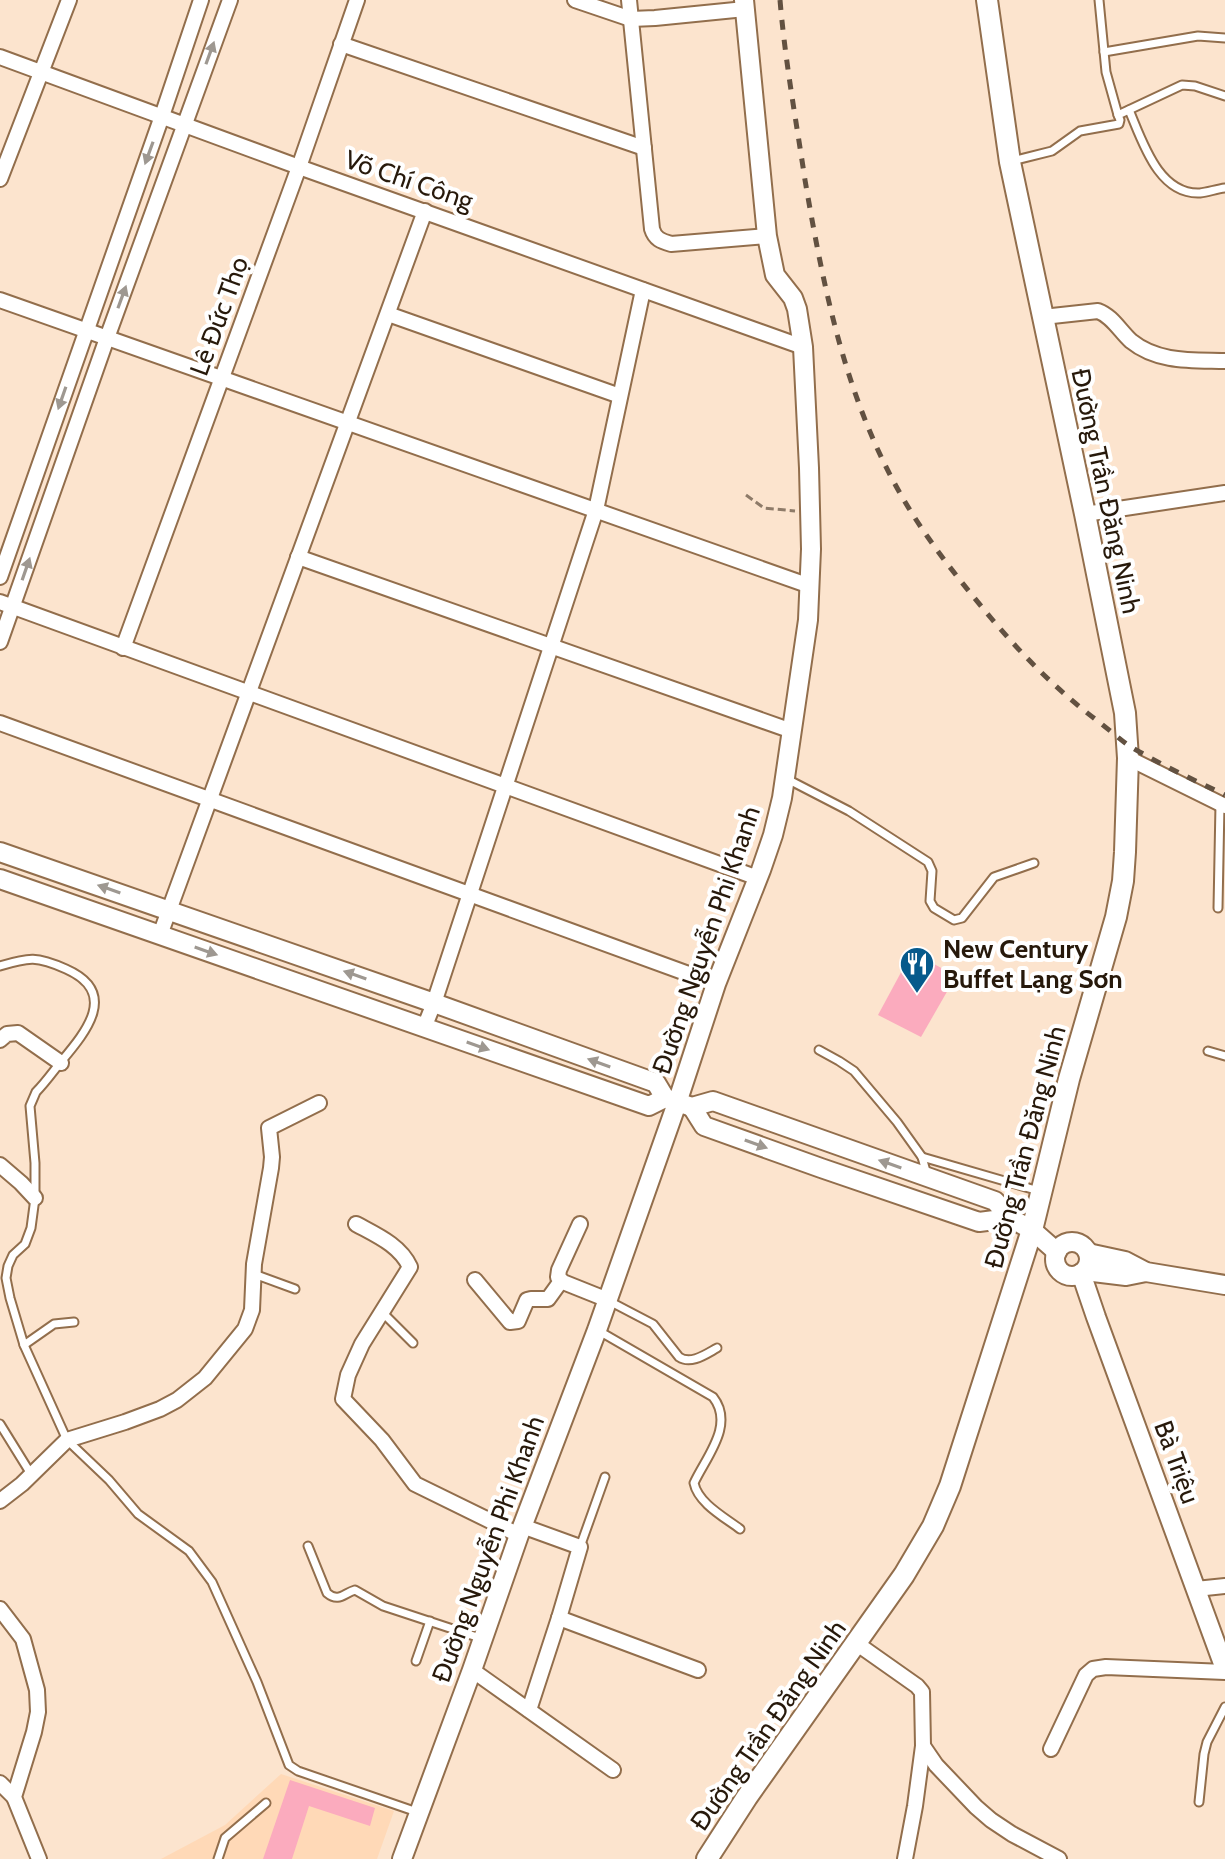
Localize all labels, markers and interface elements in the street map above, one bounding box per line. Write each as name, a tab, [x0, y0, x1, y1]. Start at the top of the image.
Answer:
one-way arrow	[205, 41, 217, 65]
one-way arrow	[142, 142, 155, 166]
street label: Võ Chí Công	[341, 143, 478, 217]
street label: Lê Đức Thọ	[183, 252, 255, 380]
one-way arrow	[116, 285, 129, 309]
street label: Đường Trần Đăng Ninh	[1064, 366, 1148, 616]
one-way arrow	[56, 387, 68, 411]
one-way arrow	[21, 557, 33, 581]
street label: Đường Nguyễn Phi Khanh	[645, 802, 767, 1078]
one-way arrow	[97, 883, 121, 895]
place label: New Century Buffet Lạng Sơn	[943, 933, 1123, 995]
one-way arrow	[194, 945, 218, 958]
restaurant icon: New Century Buffet Lạng Sơn	[898, 945, 936, 995]
one-way arrow	[342, 968, 366, 981]
street label: Đường Trần Đăng Ninh	[977, 1022, 1073, 1272]
one-way arrow	[466, 1041, 490, 1053]
one-way arrow	[587, 1056, 611, 1068]
one-way arrow	[744, 1139, 768, 1151]
one-way arrow	[878, 1157, 902, 1169]
street label: Đường Nguyễn Phi Khanh	[425, 1411, 551, 1687]
street label: Bà Triệu	[1147, 1416, 1207, 1508]
street label: Đường Trần Đăng Ninh	[683, 1614, 853, 1836]

